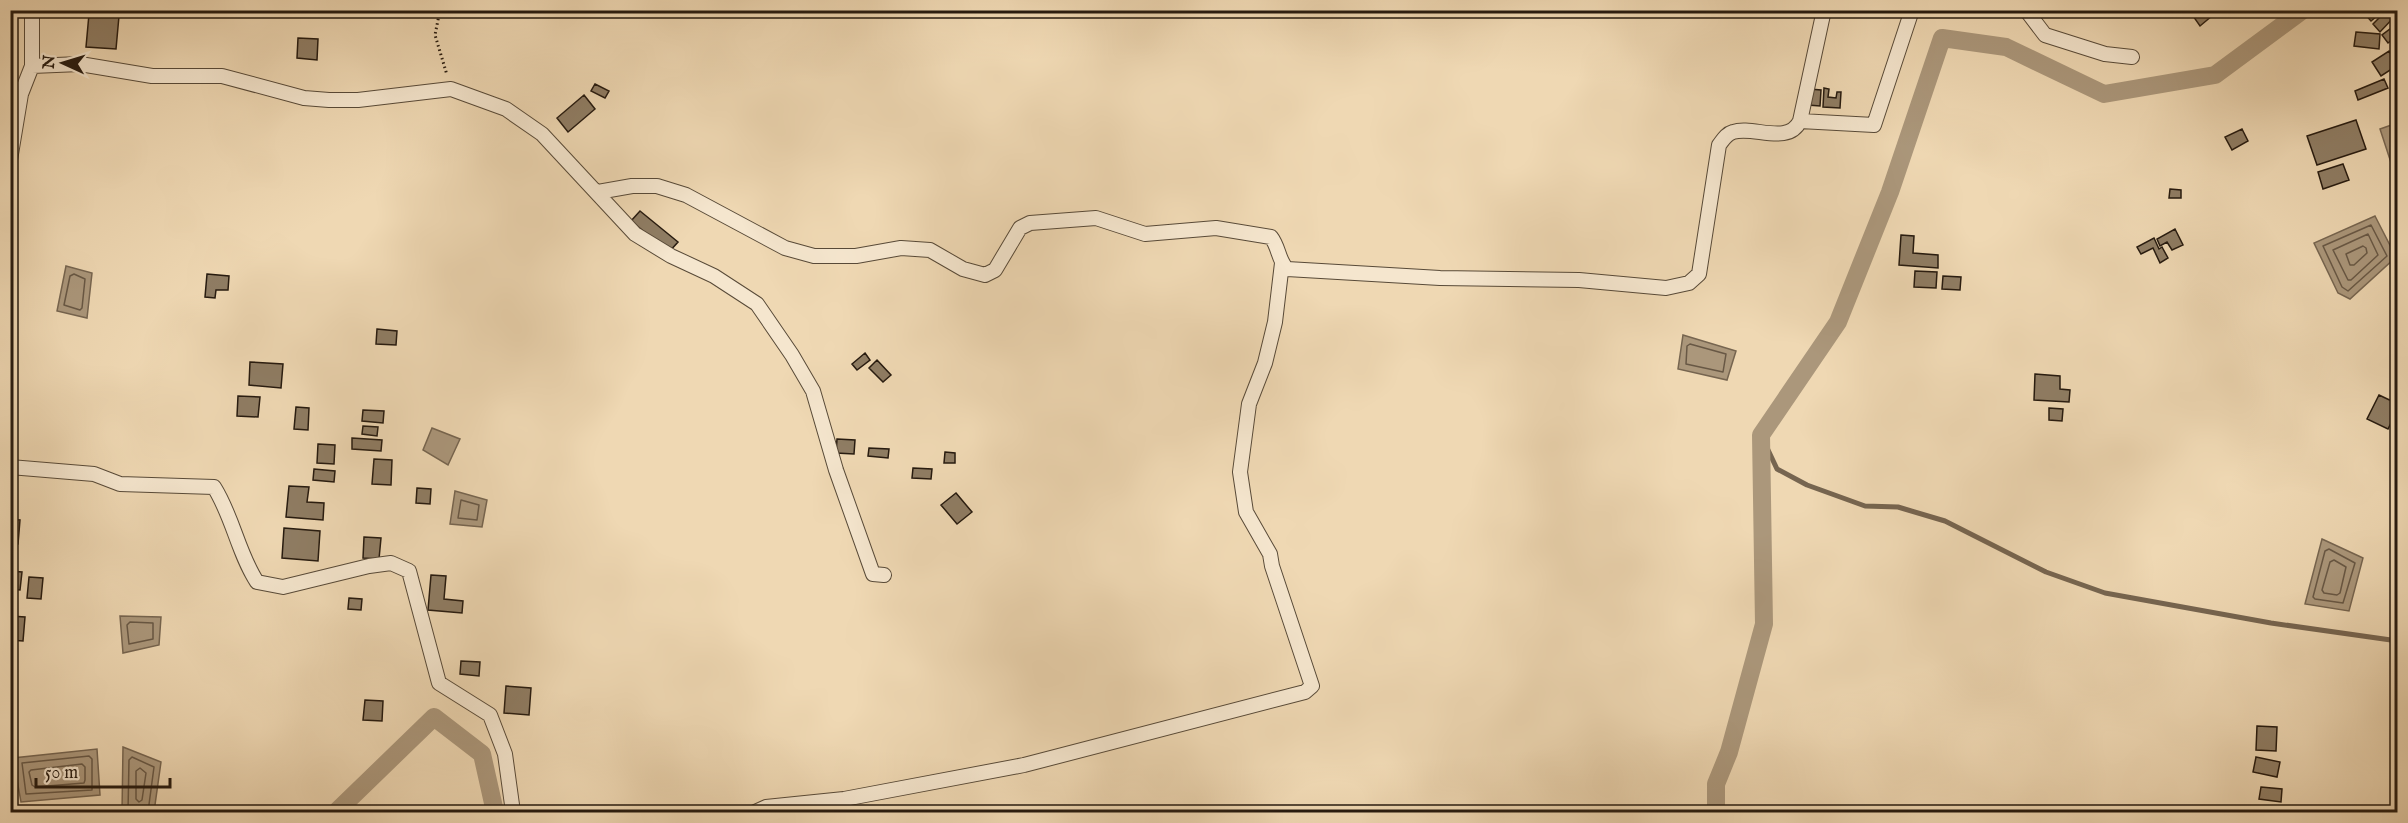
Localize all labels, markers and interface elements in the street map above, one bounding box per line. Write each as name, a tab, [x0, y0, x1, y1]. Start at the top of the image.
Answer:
north arrow	[33, 33, 93, 93]
text: N	[40, 54, 61, 71]
scale bar	[36, 751, 170, 789]
text: 50 m	[45, 762, 78, 785]

